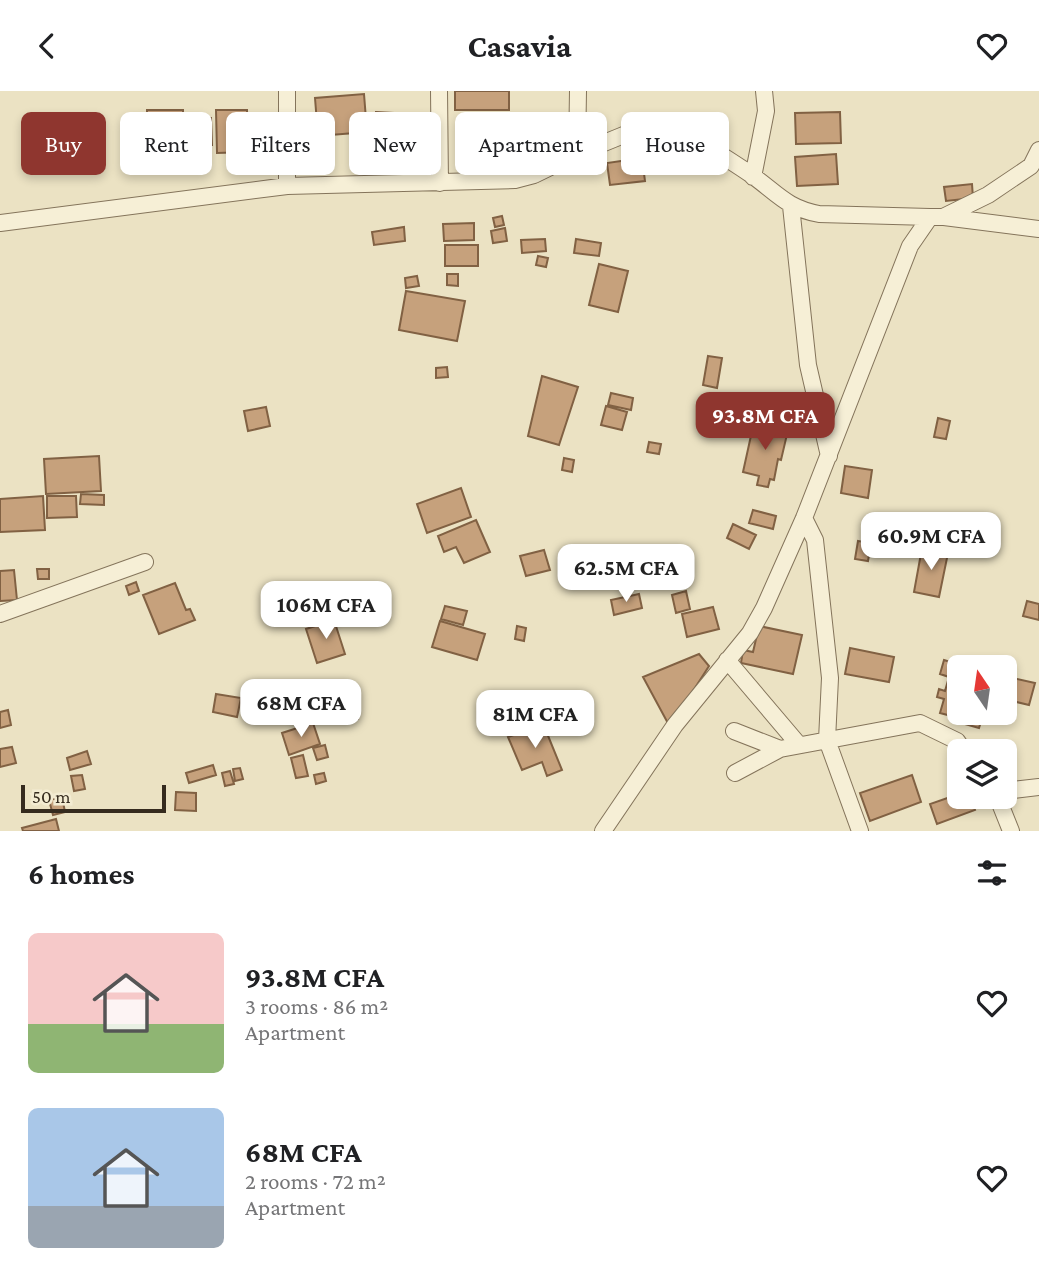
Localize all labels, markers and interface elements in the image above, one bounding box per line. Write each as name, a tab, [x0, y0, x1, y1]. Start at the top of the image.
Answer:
icon: back	[28, 27, 66, 65]
icon: heart	[973, 27, 1011, 65]
text: Casavia	[468, 28, 572, 64]
chip: Buy	[21, 112, 106, 175]
chip: Rent	[120, 112, 212, 175]
chip: Filters	[226, 112, 335, 175]
chip: New	[349, 112, 441, 175]
chip: Apartment	[455, 112, 607, 175]
chip: House	[621, 112, 729, 175]
pin: 93.8M CFA	[685, 393, 845, 452]
text: 93.8M CFA	[712, 402, 818, 428]
pin: 60.9M CFA	[851, 512, 1011, 572]
text: 60.9M CFA	[877, 522, 985, 548]
pin: 62.5M CFA	[546, 545, 706, 604]
text: 62.5M CFA	[574, 554, 678, 580]
pin: 106M CFA	[254, 581, 398, 641]
text: 106M CFA	[277, 591, 375, 617]
north arrow	[947, 655, 1017, 725]
map controls	[947, 655, 1017, 809]
pin: 68M CFA	[236, 679, 366, 739]
text: 68M CFA	[256, 689, 346, 715]
pin: 81M CFA	[470, 691, 600, 750]
text: 81M CFA	[492, 700, 578, 726]
button: layers	[947, 739, 1017, 809]
scale bar	[21, 782, 166, 814]
text: 50 m	[32, 786, 71, 807]
icon: filters	[973, 854, 1011, 892]
text: 6 homes	[28, 857, 135, 890]
text: 93.8M CFA	[245, 960, 384, 993]
icon: home	[84, 961, 168, 1045]
icon: heart	[973, 984, 1011, 1022]
text: 3 rooms · 86 m²	[245, 993, 388, 1019]
text: Apartment	[245, 1019, 345, 1045]
text: 68M CFA	[245, 1135, 362, 1168]
icon: home	[84, 1136, 168, 1220]
icon: heart	[973, 1159, 1011, 1197]
text: 2 rooms · 72 m²	[245, 1168, 386, 1194]
text: Apartment	[245, 1194, 345, 1220]

